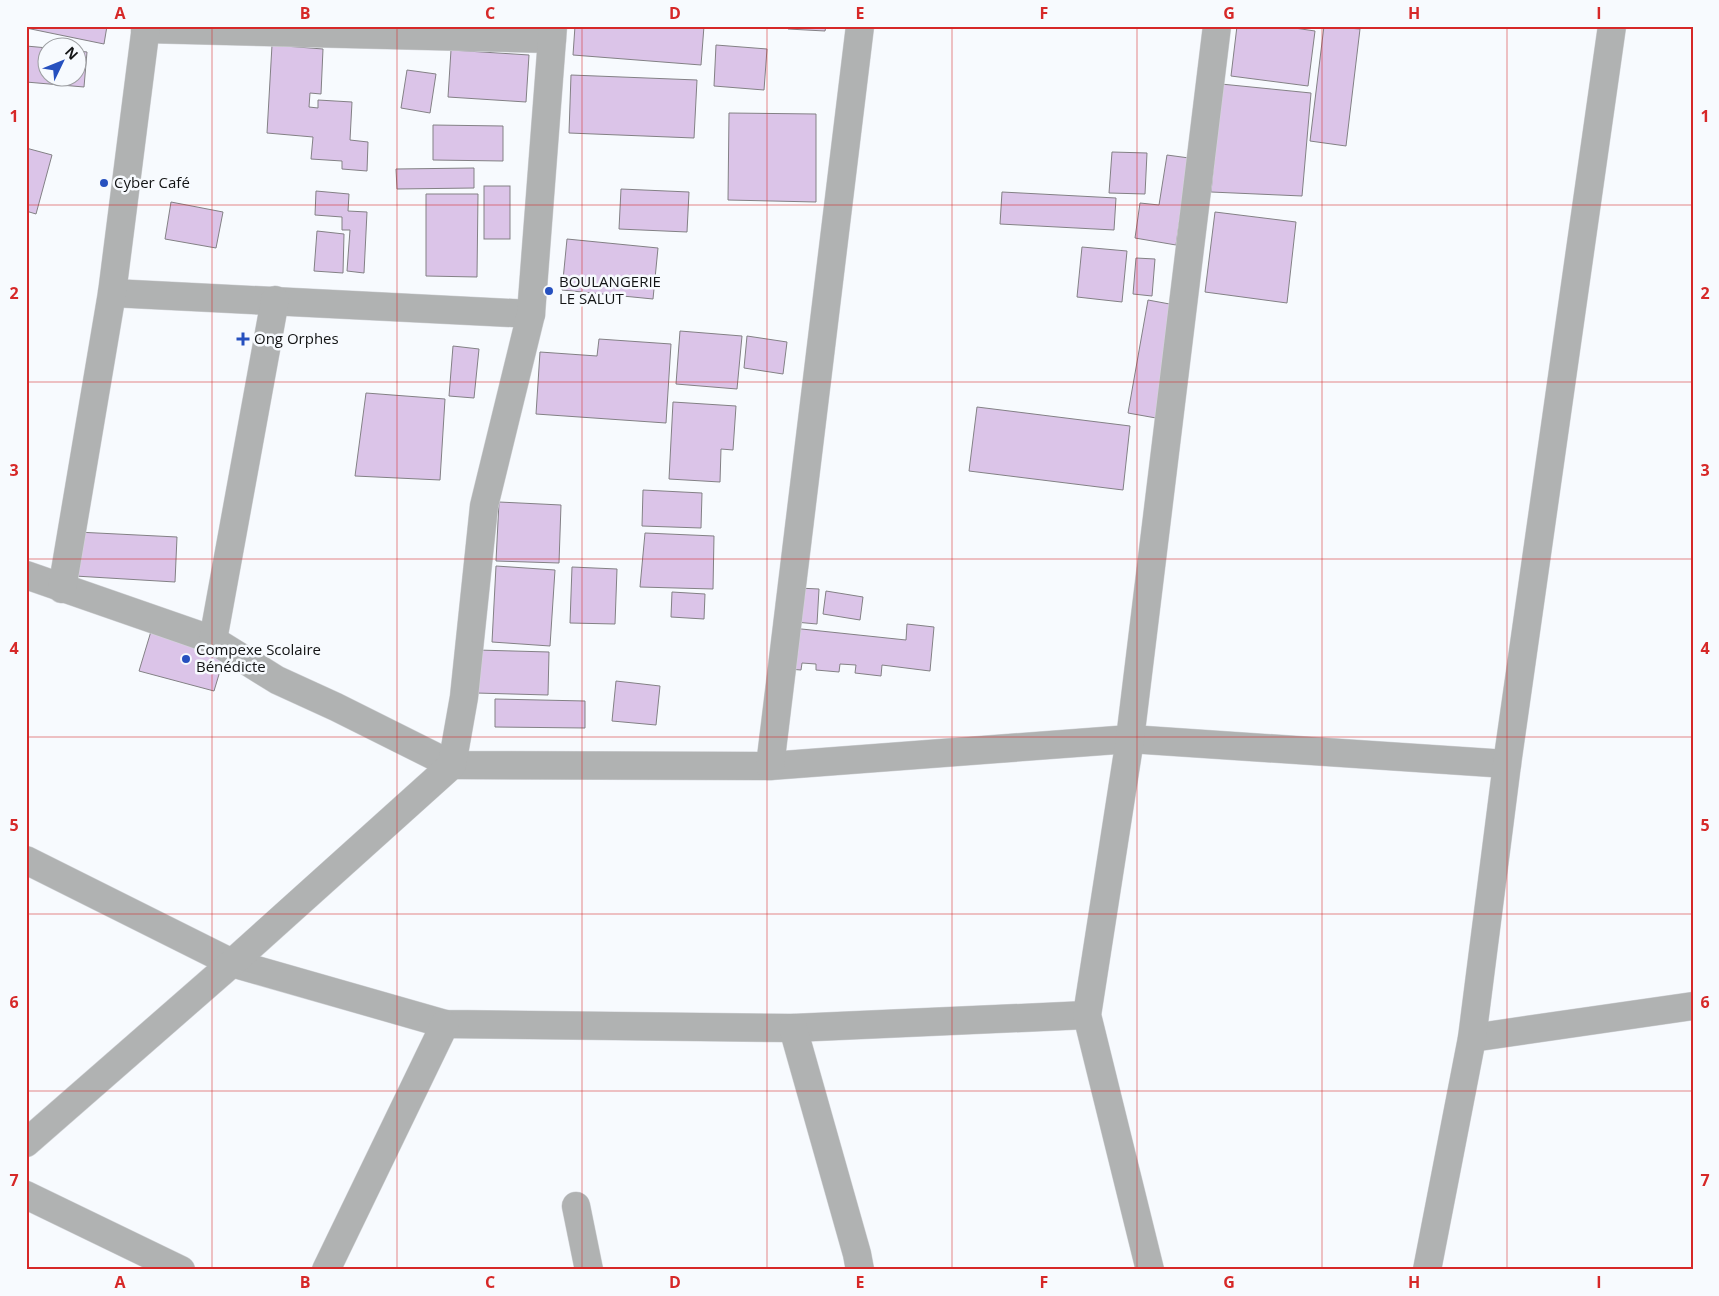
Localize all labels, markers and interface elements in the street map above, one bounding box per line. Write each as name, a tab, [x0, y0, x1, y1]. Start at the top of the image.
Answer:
text: A	[114, 2, 126, 24]
text: B	[300, 2, 310, 24]
text: C	[485, 2, 495, 24]
text: D	[669, 2, 681, 24]
text: E	[856, 2, 865, 24]
text: F	[1040, 2, 1048, 24]
text: G	[1223, 2, 1235, 24]
text: H	[1408, 2, 1420, 24]
text: I	[1596, 2, 1602, 24]
north arrow	[38, 38, 88, 88]
text: N	[61, 42, 83, 63]
text: 1	[9, 105, 19, 127]
text: 1	[1700, 105, 1710, 127]
place label: Cyber Café	[114, 172, 190, 192]
marker: Cyber Café	[98, 177, 110, 189]
place label: BOULANGERIE LE SALUT	[559, 271, 661, 308]
text: 2	[9, 282, 19, 304]
text: 2	[1700, 282, 1710, 304]
marker: BOULANGERIE LE SALUT	[543, 285, 555, 297]
place label: Ong Orphes	[254, 328, 339, 348]
marker: Ong Orphes	[236, 332, 250, 346]
text: 3	[9, 459, 19, 481]
text: 3	[1700, 459, 1710, 481]
text: 4	[9, 637, 19, 659]
text: 4	[1700, 637, 1710, 659]
place label: Compexe Scolaire Bénédicte	[196, 639, 321, 676]
marker: Compexe Scolaire Bénédicte	[180, 653, 192, 665]
text: 5	[9, 814, 19, 836]
text: 5	[1700, 814, 1710, 836]
text: 6	[9, 991, 19, 1013]
text: 6	[1700, 991, 1710, 1013]
text: 7	[9, 1169, 19, 1191]
text: 7	[1700, 1169, 1710, 1191]
text: A	[114, 1271, 126, 1293]
text: B	[300, 1271, 310, 1293]
text: C	[485, 1271, 495, 1293]
text: D	[669, 1271, 681, 1293]
text: E	[856, 1271, 865, 1293]
text: F	[1040, 1271, 1048, 1293]
text: G	[1223, 1271, 1235, 1293]
text: H	[1408, 1271, 1420, 1293]
text: I	[1596, 1271, 1602, 1293]

